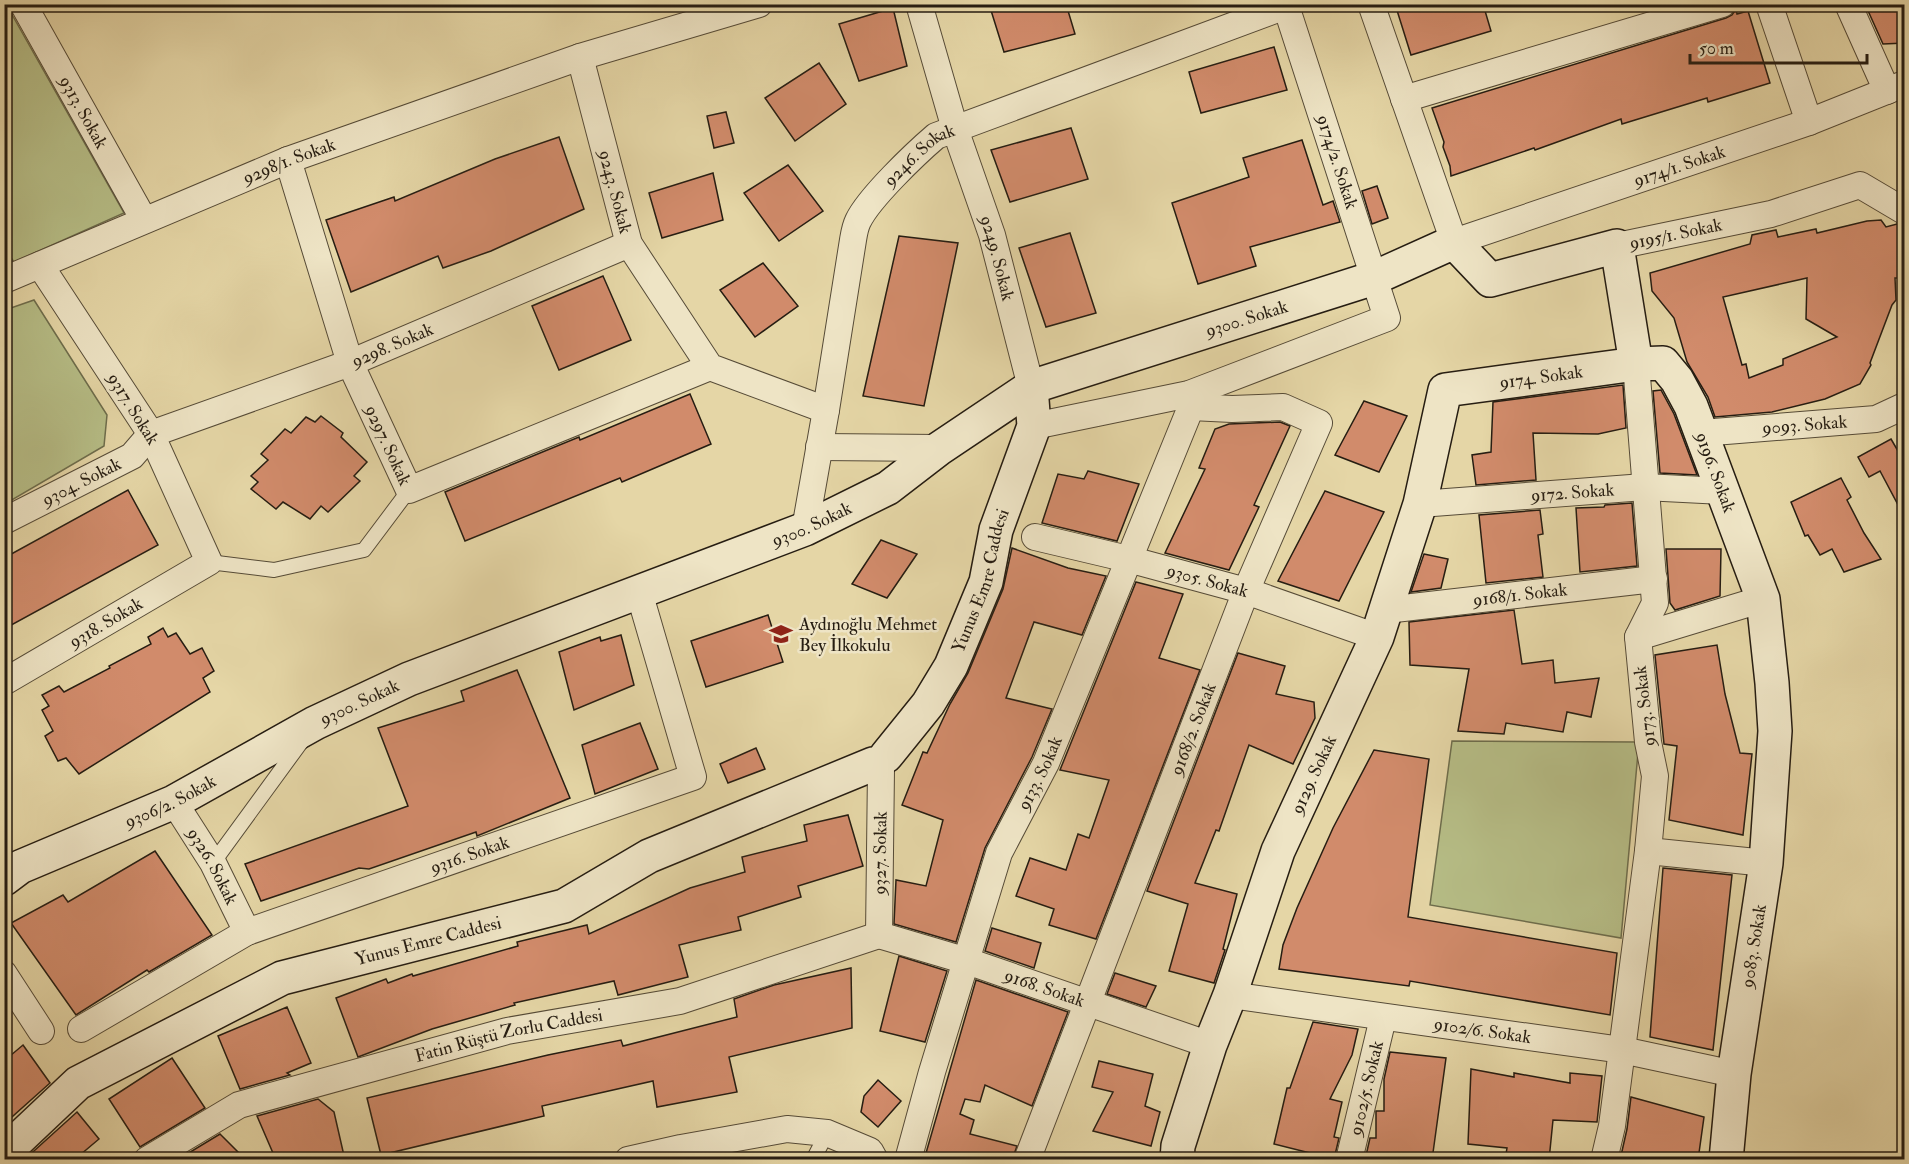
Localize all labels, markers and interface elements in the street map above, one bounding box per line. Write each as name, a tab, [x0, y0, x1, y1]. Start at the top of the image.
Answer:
scale bar	[1690, 27, 1867, 65]
text: 50 m	[1699, 37, 1734, 60]
street label: 9313. Sokak	[53, 70, 113, 153]
street label: 9174/2. Sokak	[1310, 110, 1363, 212]
street label: 9246. Sokak	[877, 118, 958, 193]
street label: 9298/1. Sokak	[237, 133, 339, 190]
street label: 9174/1. Sokak	[1629, 140, 1728, 193]
street label: 9243. Sokak	[593, 146, 637, 236]
street label: 9249. Sokak	[974, 210, 1020, 304]
street label: 9195/1. Sokak	[1625, 213, 1724, 255]
street label: 9300. Sokak	[1201, 295, 1291, 343]
street label: 9298. Sokak	[346, 317, 437, 373]
street label: 9174. Sokak	[1496, 360, 1585, 394]
street label: 9317. Sokak	[101, 367, 164, 450]
street label: 9297. Sokak	[359, 400, 417, 489]
street label: 9093. Sokak	[1759, 410, 1848, 440]
street label: 9196. Sokak	[1690, 427, 1741, 516]
street label: 9304. Sokak	[36, 452, 125, 512]
street label: 9172. Sokak	[1528, 478, 1615, 507]
street label: 9300. Sokak	[767, 496, 856, 553]
street label: Yunus Emre Caddesi	[946, 505, 1014, 656]
street label: 9305. Sokak	[1162, 558, 1251, 603]
street label: 9168/1. Sokak	[1470, 578, 1569, 612]
street label: 9318. Sokak	[63, 592, 147, 654]
place label: Aydınoğlu Mehmet Bey İlkokulu	[798, 613, 937, 657]
school or university icon: Aydınoğlu Mehmet Bey İlkokulu	[768, 621, 794, 647]
street label: 9173. Sokak	[1629, 664, 1662, 750]
street label: 9300. Sokak	[314, 674, 403, 731]
street label: 9168/2. Sokak	[1164, 679, 1221, 780]
street label: 9129. Sokak	[1284, 731, 1342, 819]
street label: 9133. Sokak	[1011, 732, 1067, 816]
street label: 9306/2. Sokak	[119, 769, 220, 834]
street label: 9327. Sokak	[868, 811, 892, 897]
street label: 9326. Sokak	[181, 822, 243, 909]
street label: 9316. Sokak	[425, 830, 513, 880]
street label: 9083. Sokak	[1736, 902, 1772, 991]
street label: Yunus Emre Caddesi	[352, 911, 504, 970]
street label: 9168. Sokak	[1000, 963, 1088, 1012]
street label: Fatin Rüştü Zorlu Caddesi	[412, 1003, 605, 1067]
street label: 9102/6. Sokak	[1430, 1012, 1533, 1049]
street label: 9102/5. Sokak	[1343, 1038, 1389, 1140]

